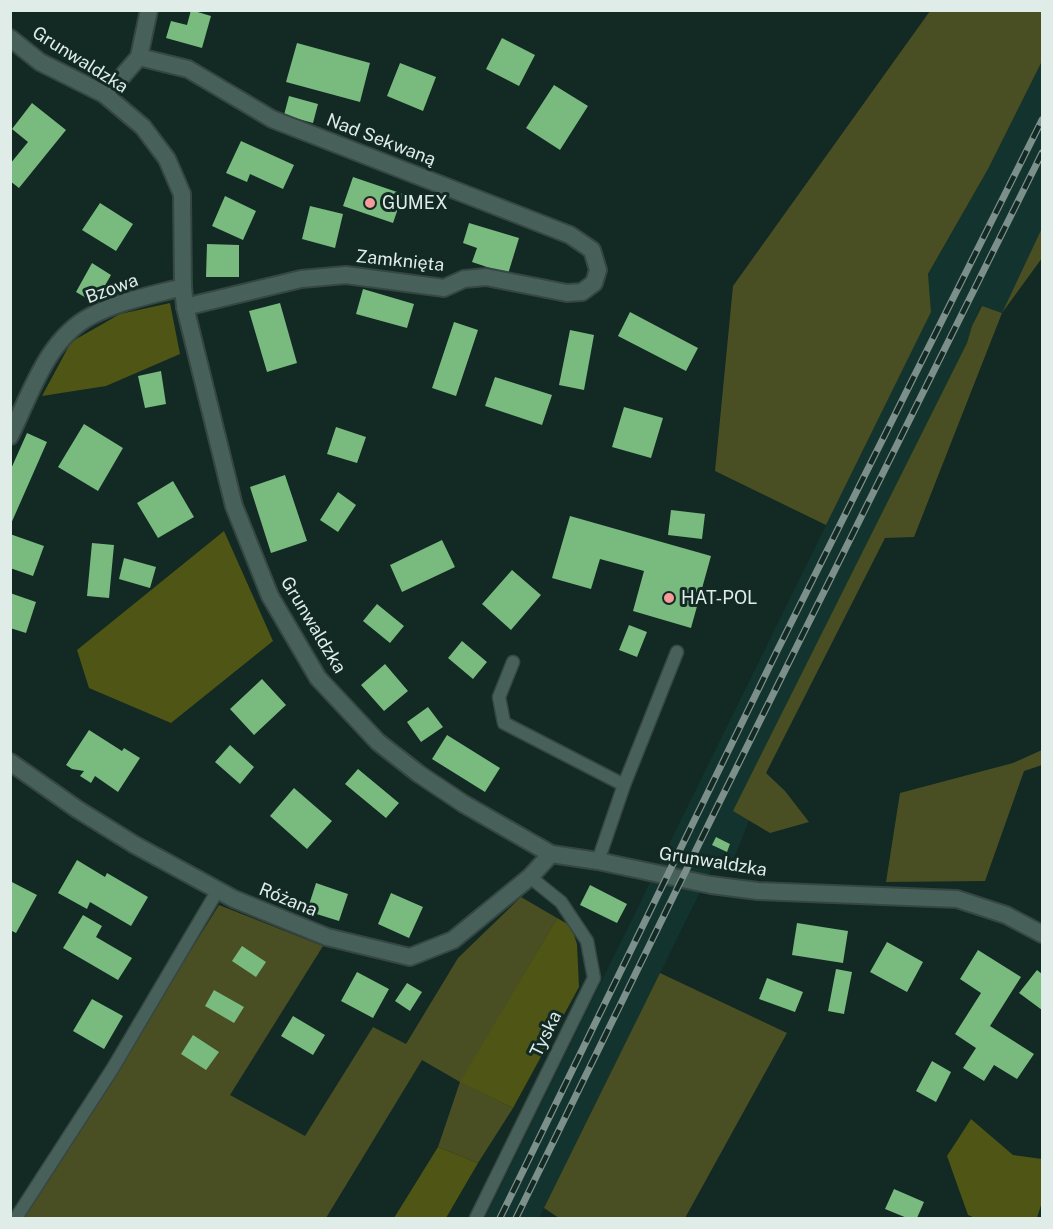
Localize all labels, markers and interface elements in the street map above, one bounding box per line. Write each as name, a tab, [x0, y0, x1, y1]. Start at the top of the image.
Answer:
street label: Grunwaldzka	[28, 22, 132, 98]
street label: Nad Sekwaną	[323, 109, 439, 171]
place label: GUMEX	[382, 192, 448, 214]
marker: GUMEX	[363, 196, 377, 210]
street label: Zamknięta	[355, 246, 445, 276]
street label: Bzowa	[83, 270, 141, 308]
street label: Grunwaldzka	[276, 573, 350, 677]
place label: HAT-POL	[681, 587, 757, 609]
marker: HAT-POL	[662, 591, 676, 605]
street label: Grunwaldzka	[658, 843, 768, 881]
street label: Różana	[256, 879, 320, 921]
street label: Tyska	[526, 1008, 566, 1060]

